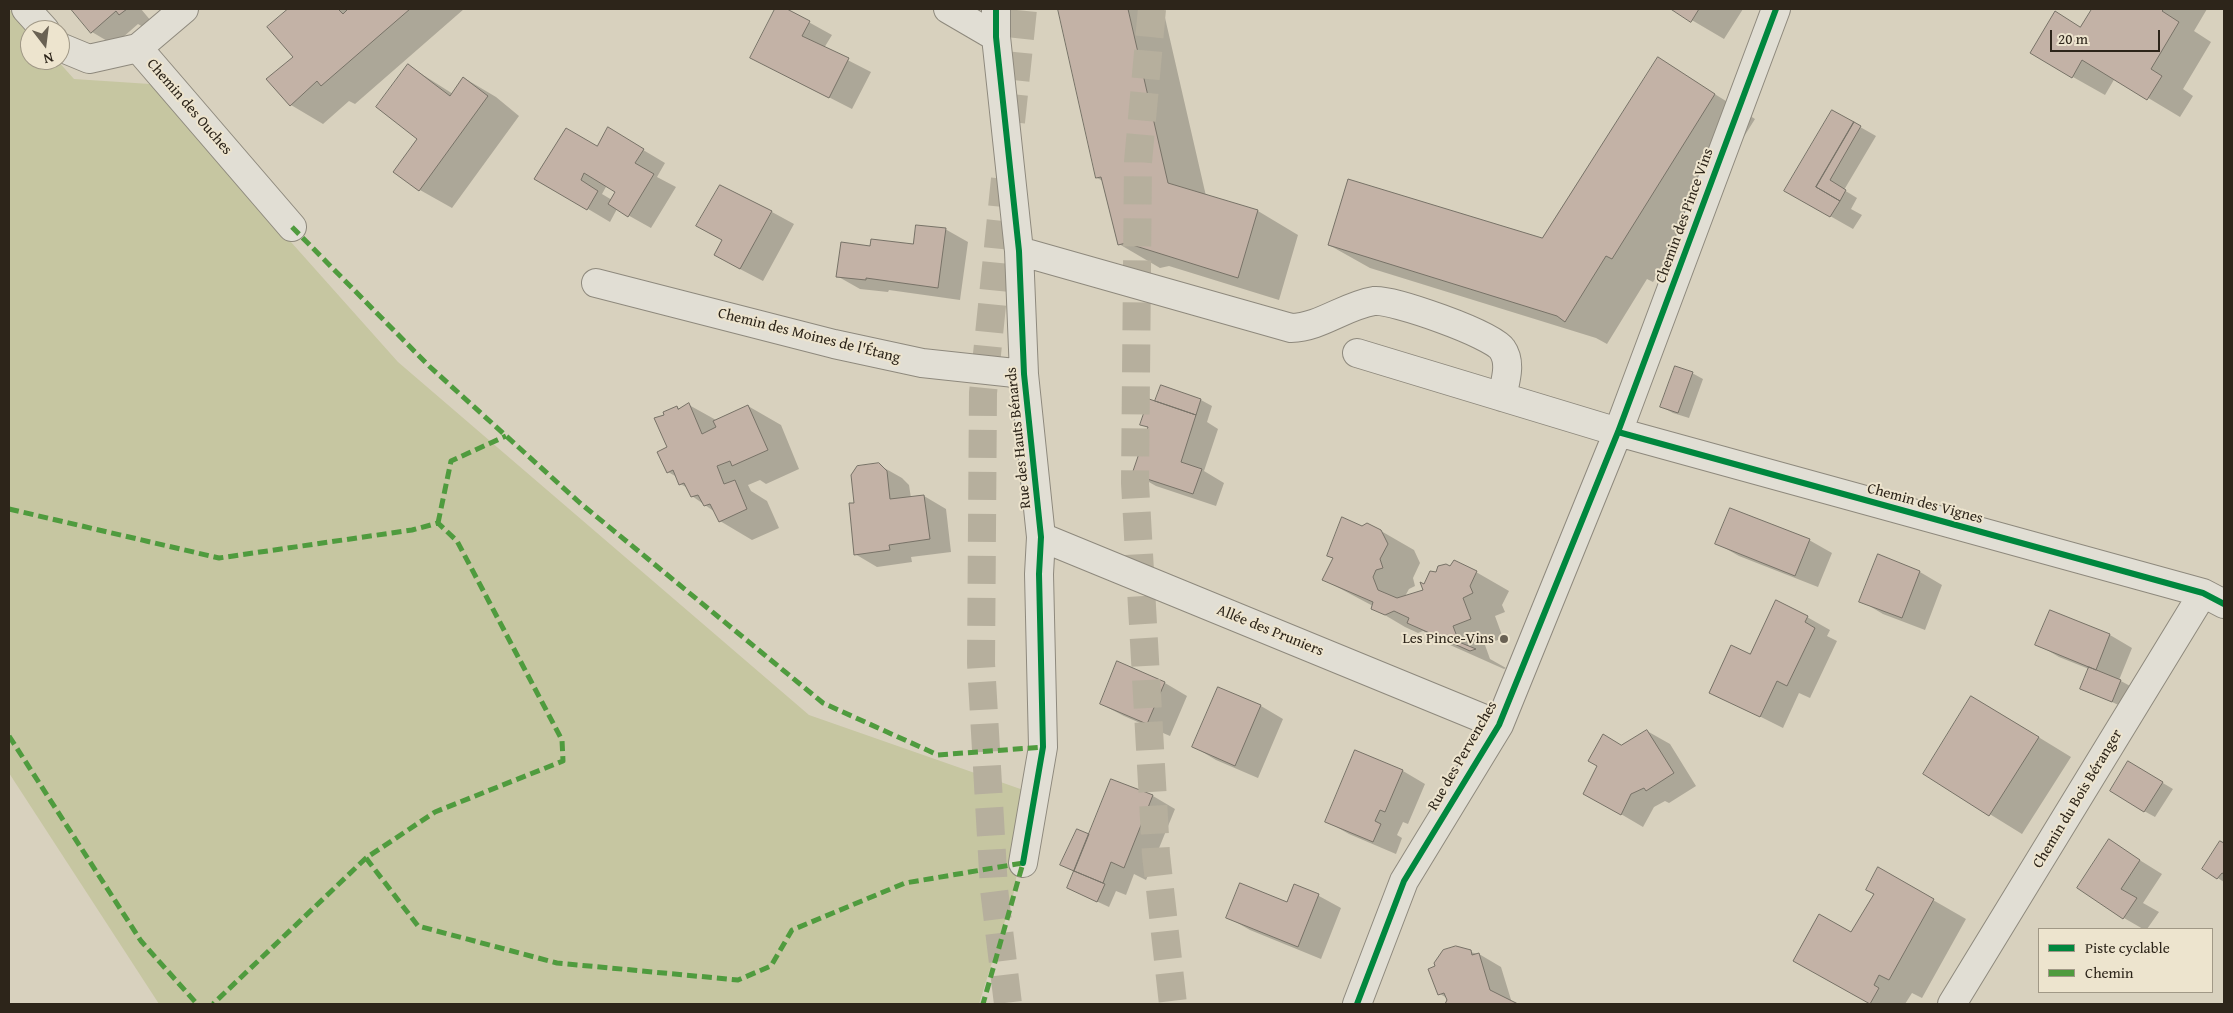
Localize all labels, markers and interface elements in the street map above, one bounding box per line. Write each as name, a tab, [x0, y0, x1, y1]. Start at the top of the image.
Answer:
north arrow	[20, 20, 70, 70]
scale bar	[2053, 20, 2163, 52]
text: 20 m	[2058, 28, 2088, 49]
text: N	[42, 48, 56, 69]
street label: Chemin des Ouches	[142, 55, 236, 159]
street label: Chemin des Pince Vins	[1652, 146, 1718, 286]
street label: Chemin des Moines de l'Étang	[716, 305, 902, 367]
street label: Rue des Hauts Bénards	[1003, 366, 1035, 510]
street label: Chemin des Vignes	[1865, 480, 1985, 528]
street label: Allée des Pruniers	[1214, 601, 1326, 661]
place label: Les Pince-Vins	[1402, 630, 1494, 648]
marker: Les Pince-Vins	[1498, 633, 1510, 645]
street label: Rue des Pervenches	[1424, 698, 1502, 814]
street label: Chemin du Bois Béranger	[2029, 726, 2127, 872]
legend	[2038, 928, 2213, 993]
text: Piste cyclable	[2085, 937, 2170, 958]
text: Chemin	[2085, 962, 2134, 983]

